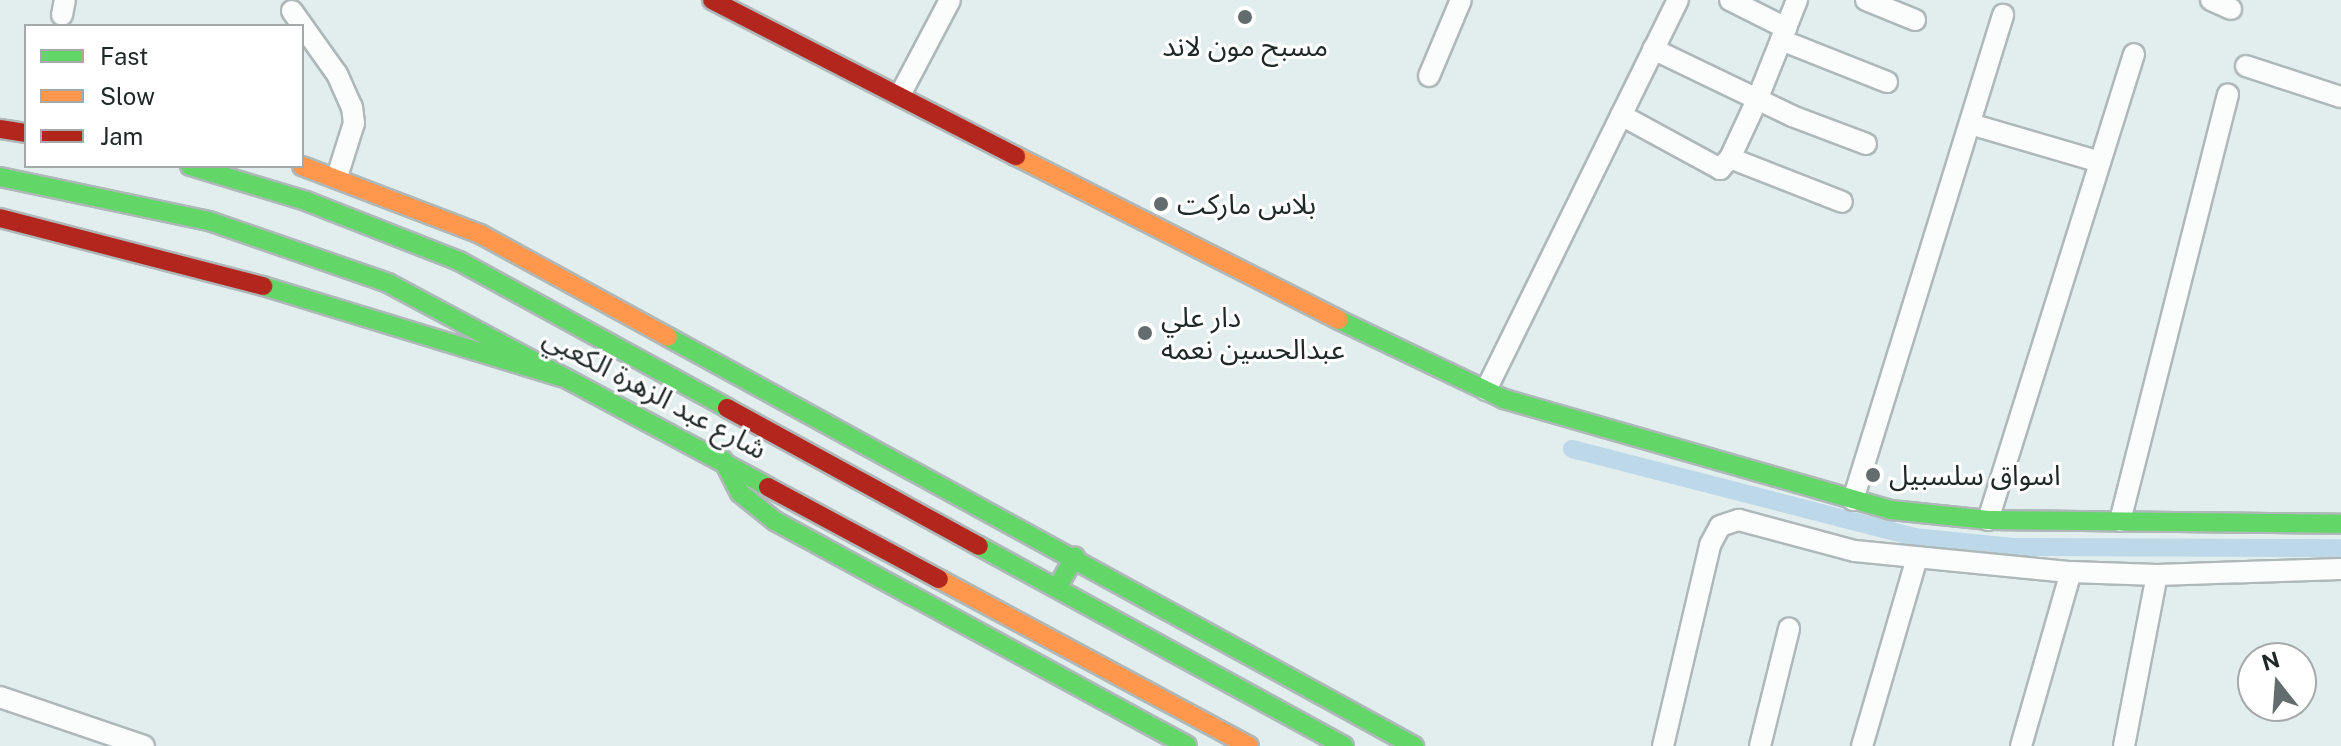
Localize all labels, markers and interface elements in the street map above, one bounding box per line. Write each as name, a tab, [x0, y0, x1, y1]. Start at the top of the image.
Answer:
marker: مسبح مون لاند	[1236, 8, 1254, 26]
legend	[24, 24, 304, 168]
place label: مسبح مون لاند	[1162, 29, 1328, 63]
text: Fast	[100, 42, 148, 70]
text: Slow	[100, 82, 155, 110]
text: Jam	[100, 122, 143, 150]
place label: بلاس ماركت	[1177, 187, 1316, 221]
marker: بلاس ماركت	[1152, 195, 1170, 213]
place label: دار علي عبدالحسين نعمه	[1161, 300, 1345, 366]
street label: شارع عبد الزهرة الكعبي	[538, 320, 772, 466]
marker: دار علي عبدالحسين نعمه	[1136, 324, 1154, 342]
place label: اسواق سلسبيل	[1889, 458, 2061, 492]
marker: اسواق سلسبيل	[1864, 466, 1882, 484]
north arrow	[2237, 642, 2317, 722]
text: N	[2259, 646, 2283, 676]

